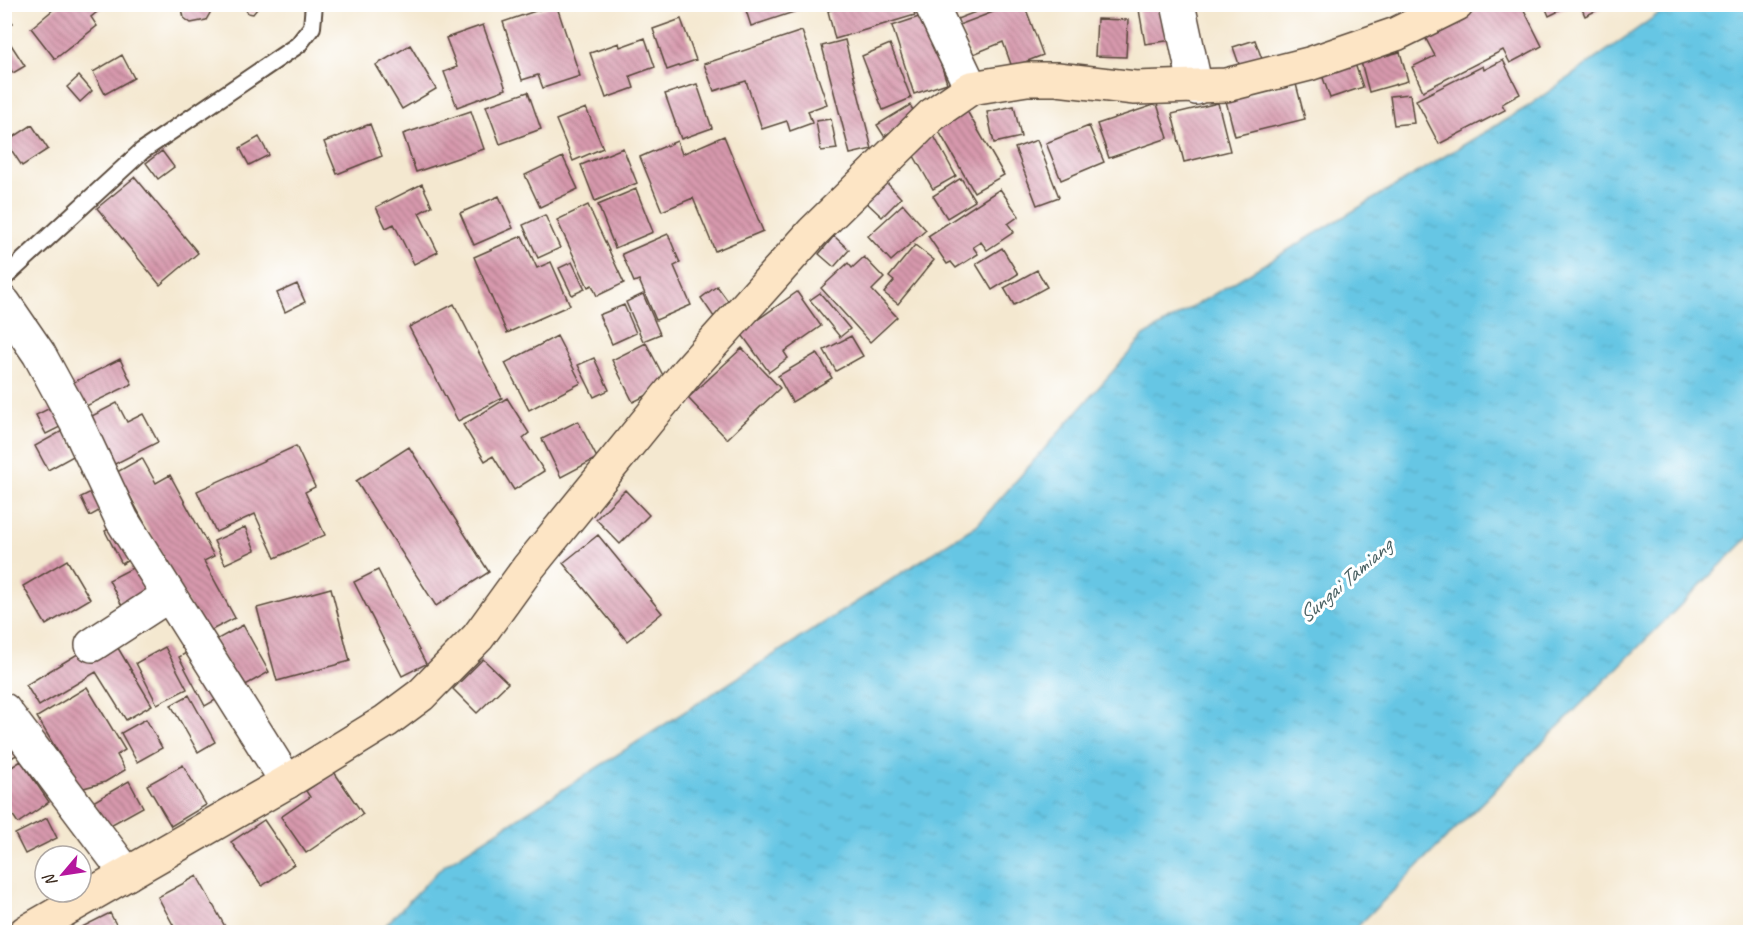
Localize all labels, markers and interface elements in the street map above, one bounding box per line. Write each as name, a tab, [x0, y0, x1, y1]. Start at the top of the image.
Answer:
water label: Sungai Tamiang	[1292, 531, 1400, 629]
north arrow	[33, 844, 93, 904]
text: N	[38, 869, 62, 890]

